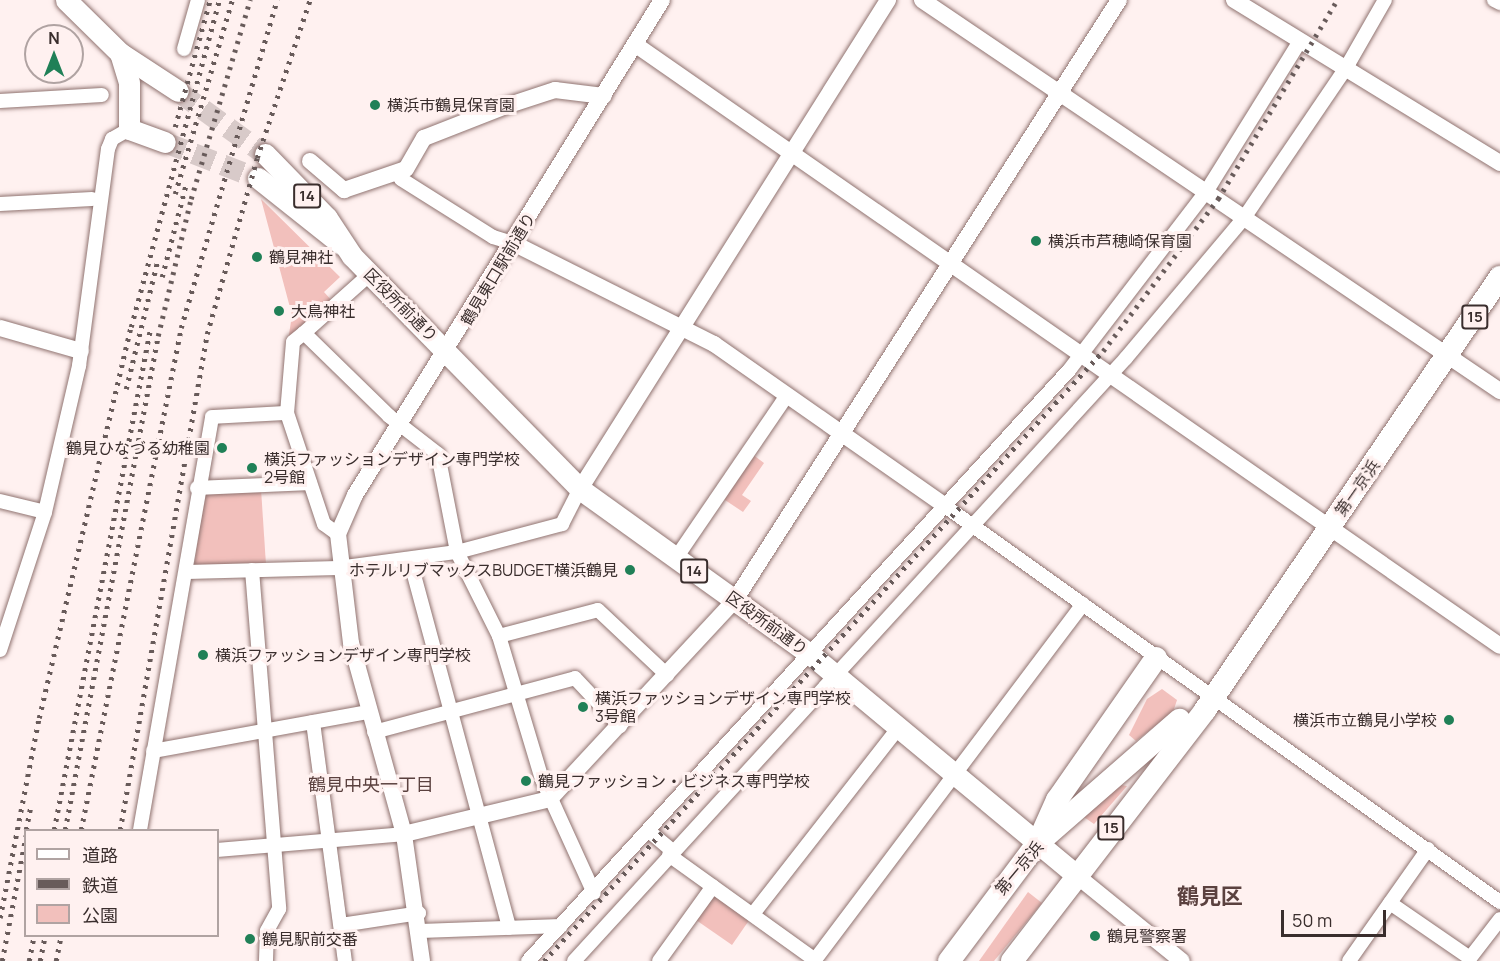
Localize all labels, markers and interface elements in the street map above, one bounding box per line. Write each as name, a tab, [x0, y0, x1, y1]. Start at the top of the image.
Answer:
north arrow	[24, 24, 84, 84]
text: N	[48, 27, 60, 49]
place label: 横浜市鶴見保育園	[387, 95, 515, 115]
marker: 横浜市鶴見保育園	[368, 98, 382, 112]
road number: 14	[292, 184, 322, 208]
street label: 鶴見東口駅前通り	[457, 209, 539, 329]
place label: 横浜市芦穂崎保育園	[1048, 231, 1192, 251]
marker: 横浜市芦穂崎保育園	[1029, 234, 1043, 248]
place label: 鶴見神社	[269, 247, 333, 267]
marker: 鶴見神社	[250, 250, 264, 264]
street label: 区役所前通り	[360, 264, 442, 346]
place label: 大鳥神社	[291, 301, 355, 321]
marker: 大鳥神社	[272, 304, 286, 318]
road number: 15	[1460, 305, 1490, 329]
place label: 鶴見ひなづる幼稚園	[66, 438, 210, 458]
marker: 鶴見ひなづる幼稚園	[215, 441, 229, 455]
place label: 横浜ファッションデザイン専門学校 2号館	[264, 449, 520, 487]
street label: 第一京浜	[1331, 456, 1383, 520]
marker: 横浜ファッションデザイン専門学校 2号館	[245, 461, 259, 475]
road number: 14	[679, 559, 709, 583]
place label: ホテルリブマックスBUDGET横浜鶴見	[348, 560, 618, 580]
marker: ホテルリブマックスBUDGET横浜鶴見	[623, 563, 637, 577]
street label: 区役所前通り	[723, 587, 811, 659]
place label: 横浜ファッションデザイン専門学校	[215, 645, 471, 665]
marker: 横浜ファッションデザイン専門学校	[196, 648, 210, 662]
place label: 横浜ファッションデザイン専門学校 3号館	[595, 688, 851, 726]
marker: 横浜ファッションデザイン専門学校 3号館	[576, 700, 590, 714]
place label: 横浜市立鶴見小学校	[1293, 710, 1437, 730]
marker: 横浜市立鶴見小学校	[1442, 713, 1456, 727]
place label: 鶴見ファッション・ビジネス専門学校	[538, 771, 810, 791]
district label: 鶴見中央一丁目	[308, 773, 434, 795]
marker: 鶴見ファッション・ビジネス専門学校	[519, 774, 533, 788]
road number: 15	[1096, 816, 1126, 840]
legend	[24, 829, 219, 937]
street label: 第一京浜	[991, 837, 1047, 899]
text: 道路	[82, 843, 118, 867]
text: 鉄道	[82, 873, 118, 897]
district label: 鶴見区	[1177, 884, 1243, 910]
scale bar	[1284, 898, 1389, 936]
text: 公園	[82, 903, 118, 927]
text: 50 m	[1292, 908, 1332, 932]
place label: 鶴見警察署	[1107, 926, 1187, 946]
place label: 鶴見駅前交番	[262, 929, 358, 949]
marker: 鶴見警察署	[1088, 929, 1102, 943]
marker: 鶴見駅前交番	[243, 932, 257, 946]

